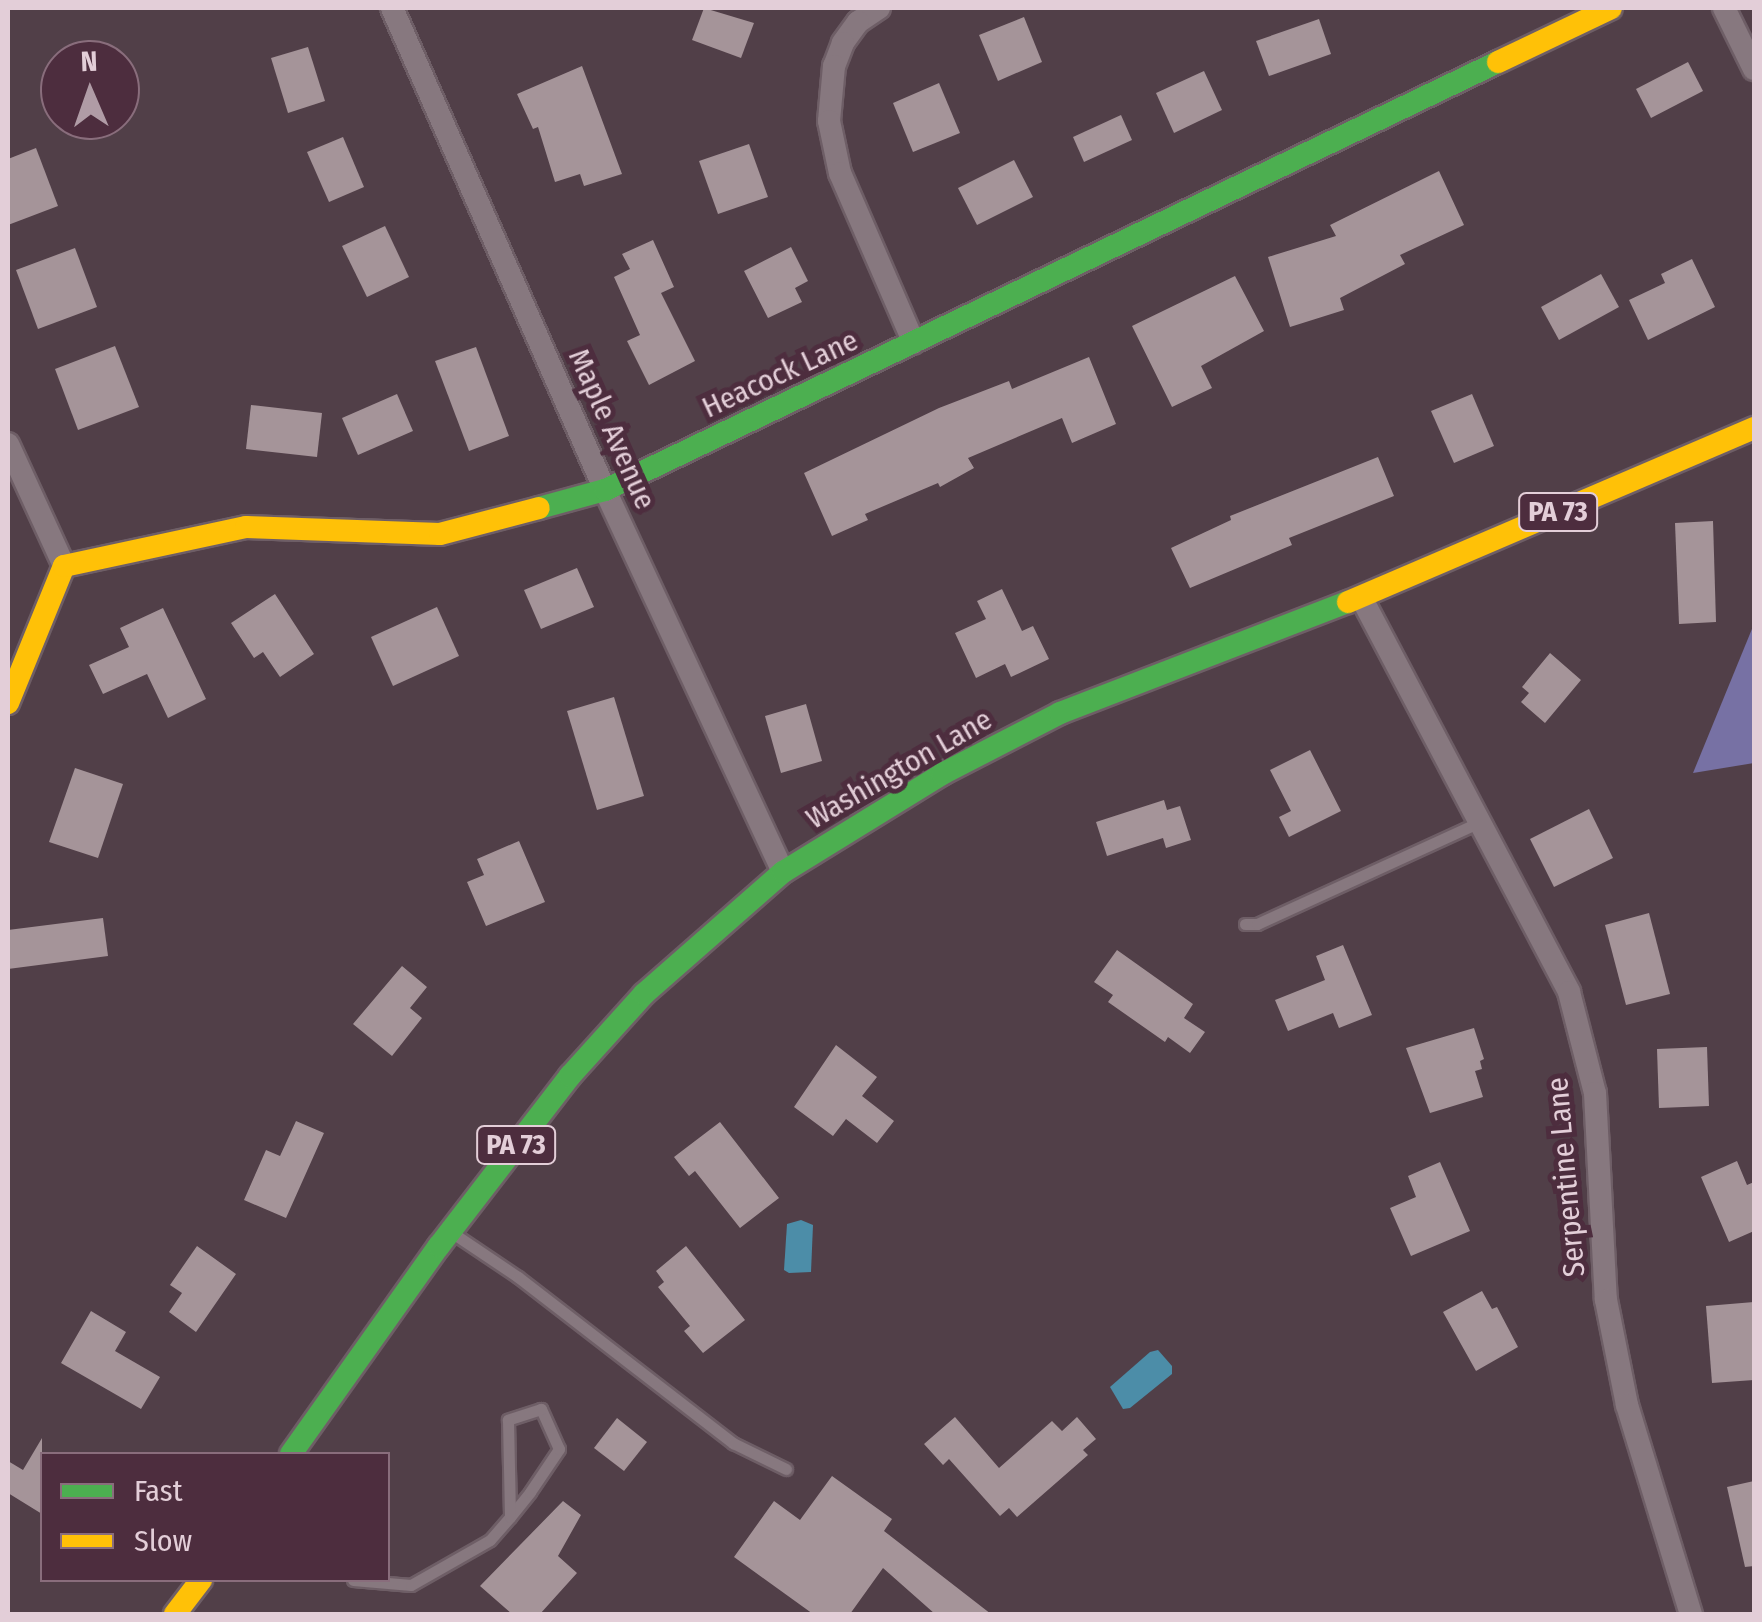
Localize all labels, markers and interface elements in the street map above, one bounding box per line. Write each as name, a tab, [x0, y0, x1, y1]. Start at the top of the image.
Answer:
north arrow	[40, 40, 140, 140]
text: N	[80, 45, 98, 78]
street label: Heacock Lane	[696, 322, 864, 426]
street label: Maple Avenue	[561, 343, 663, 515]
road number: PA 73	[1518, 489, 1598, 535]
street label: Washington Lane	[800, 701, 998, 837]
street label: Serpentine Lane	[1539, 1076, 1593, 1278]
road number: PA 73	[476, 1122, 556, 1168]
legend	[40, 1452, 390, 1582]
text: Fast	[134, 1473, 182, 1509]
text: Slow	[134, 1523, 192, 1559]

